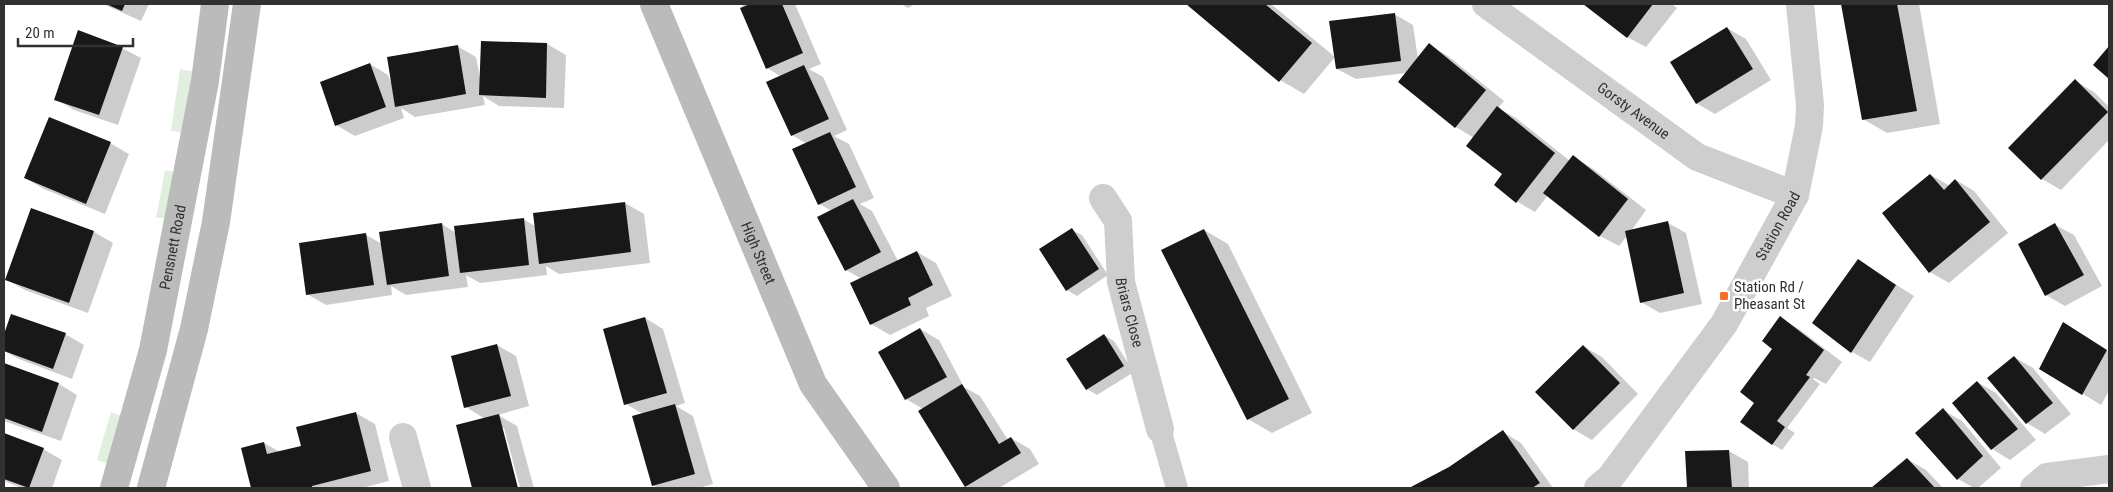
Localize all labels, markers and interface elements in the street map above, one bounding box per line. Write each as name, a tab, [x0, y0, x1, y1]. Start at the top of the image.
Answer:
scale bar	[18, 15, 132, 47]
text: 20 m	[25, 24, 55, 42]
street label: Gorsty Avenue	[1594, 79, 1673, 143]
street label: Station Road	[1752, 189, 1804, 264]
street label: Pensnett Road	[156, 203, 190, 291]
street label: High Street	[737, 219, 779, 287]
street label: Briars Close	[1112, 277, 1147, 349]
place label: Station Rd / Pheasant St	[1734, 278, 1805, 313]
marker: Station Rd / Pheasant St	[1718, 290, 1730, 302]

